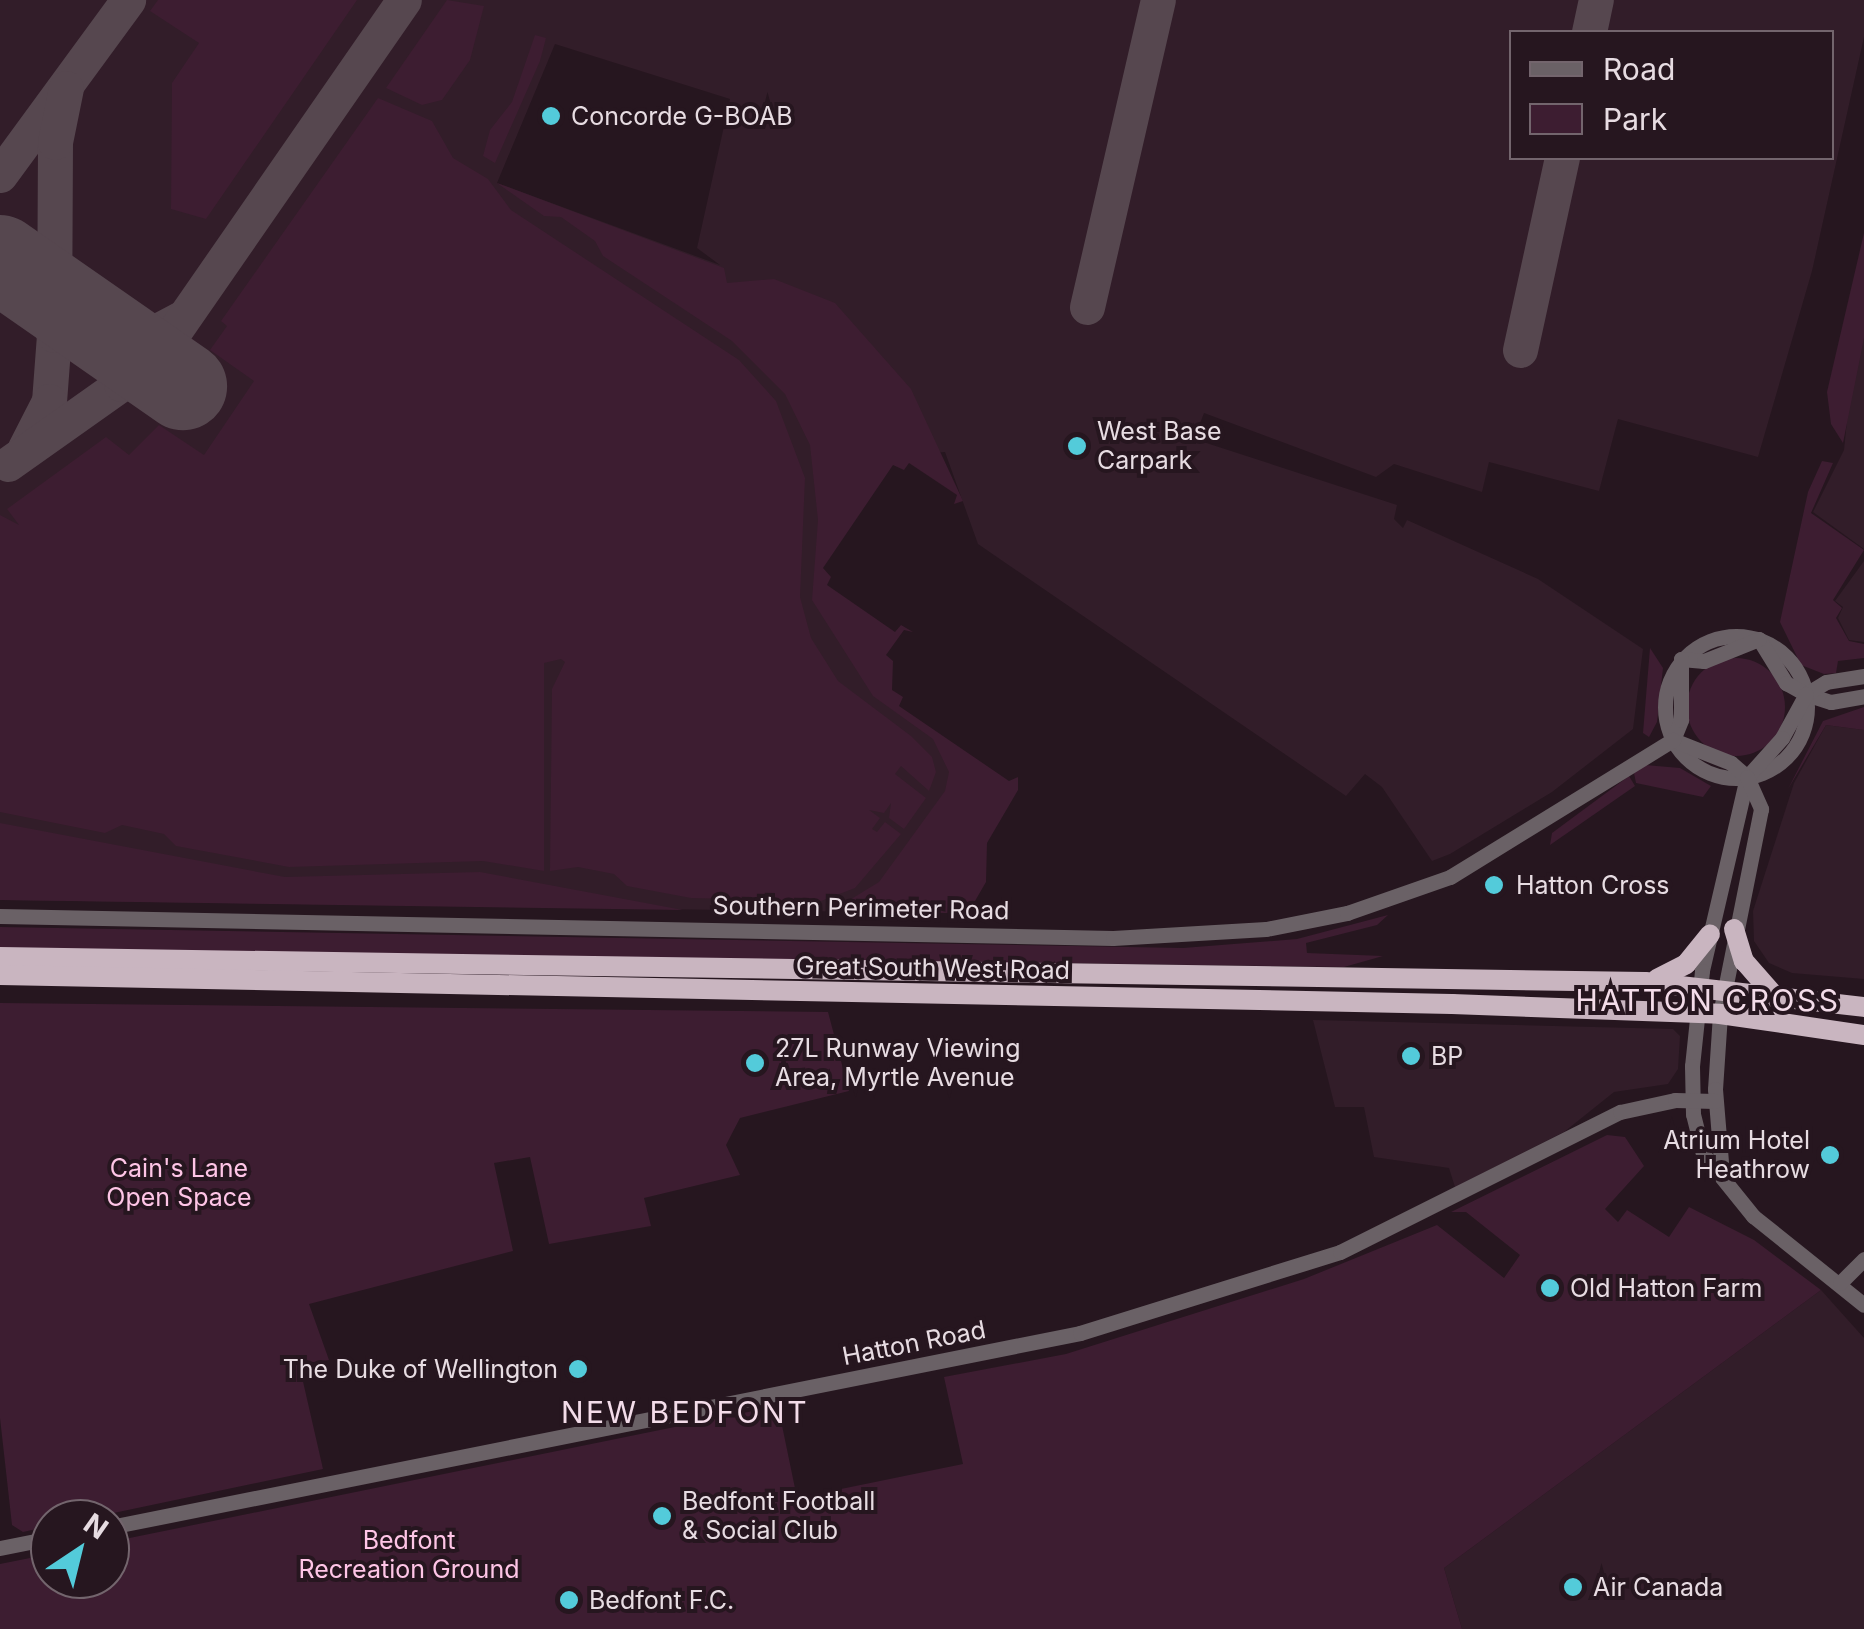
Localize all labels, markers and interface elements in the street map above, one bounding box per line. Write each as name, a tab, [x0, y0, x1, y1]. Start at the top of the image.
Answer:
legend	[1509, 30, 1834, 160]
text: Road	[1603, 51, 1675, 87]
place label: Concorde G-BOAB	[571, 101, 793, 131]
text: Park	[1603, 101, 1667, 137]
marker: Concorde G-BOAB	[540, 105, 562, 127]
place label: West Base Carpark	[1097, 417, 1222, 476]
marker: West Base Carpark	[1066, 435, 1088, 457]
place label: Hatton Cross	[1516, 870, 1670, 900]
marker: Hatton Cross	[1481, 872, 1507, 898]
street label: Southern Perimeter Road	[712, 890, 1010, 926]
street label: Great South West Road	[796, 951, 1070, 985]
district label: HATTON CROSS	[1576, 982, 1840, 1018]
place label: 27L Runway Viewing Area, Myrtle Avenue	[775, 1034, 1020, 1093]
place label: BP	[1431, 1041, 1463, 1071]
marker: BP	[1400, 1045, 1422, 1067]
marker: 27L Runway Viewing Area, Myrtle Avenue	[744, 1052, 766, 1074]
place label: Atrium Hotel Heathrow	[1663, 1126, 1810, 1185]
marker: Atrium Hotel Heathrow	[1819, 1144, 1841, 1166]
park label: Cain's Lane Open Space	[106, 1154, 252, 1213]
place label: Old Hatton Farm	[1570, 1273, 1762, 1303]
marker: Old Hatton Farm	[1539, 1277, 1561, 1299]
street label: Hatton Road	[840, 1314, 988, 1372]
place label: The Duke of Wellington	[283, 1354, 558, 1384]
marker: The Duke of Wellington	[567, 1358, 589, 1380]
district label: NEW BEDFONT	[561, 1394, 809, 1430]
place label: Bedfont Football & Social Club	[682, 1487, 875, 1546]
north arrow	[30, 1499, 130, 1599]
marker: Bedfont Football & Social Club	[651, 1505, 673, 1527]
text: N	[78, 1506, 115, 1546]
park label: Bedfont Recreation Ground	[299, 1526, 519, 1585]
place label: Air Canada	[1593, 1572, 1723, 1602]
marker: Air Canada	[1562, 1576, 1584, 1598]
place label: Bedfont F.C.	[589, 1585, 734, 1615]
marker: Bedfont F.C.	[558, 1589, 580, 1611]

